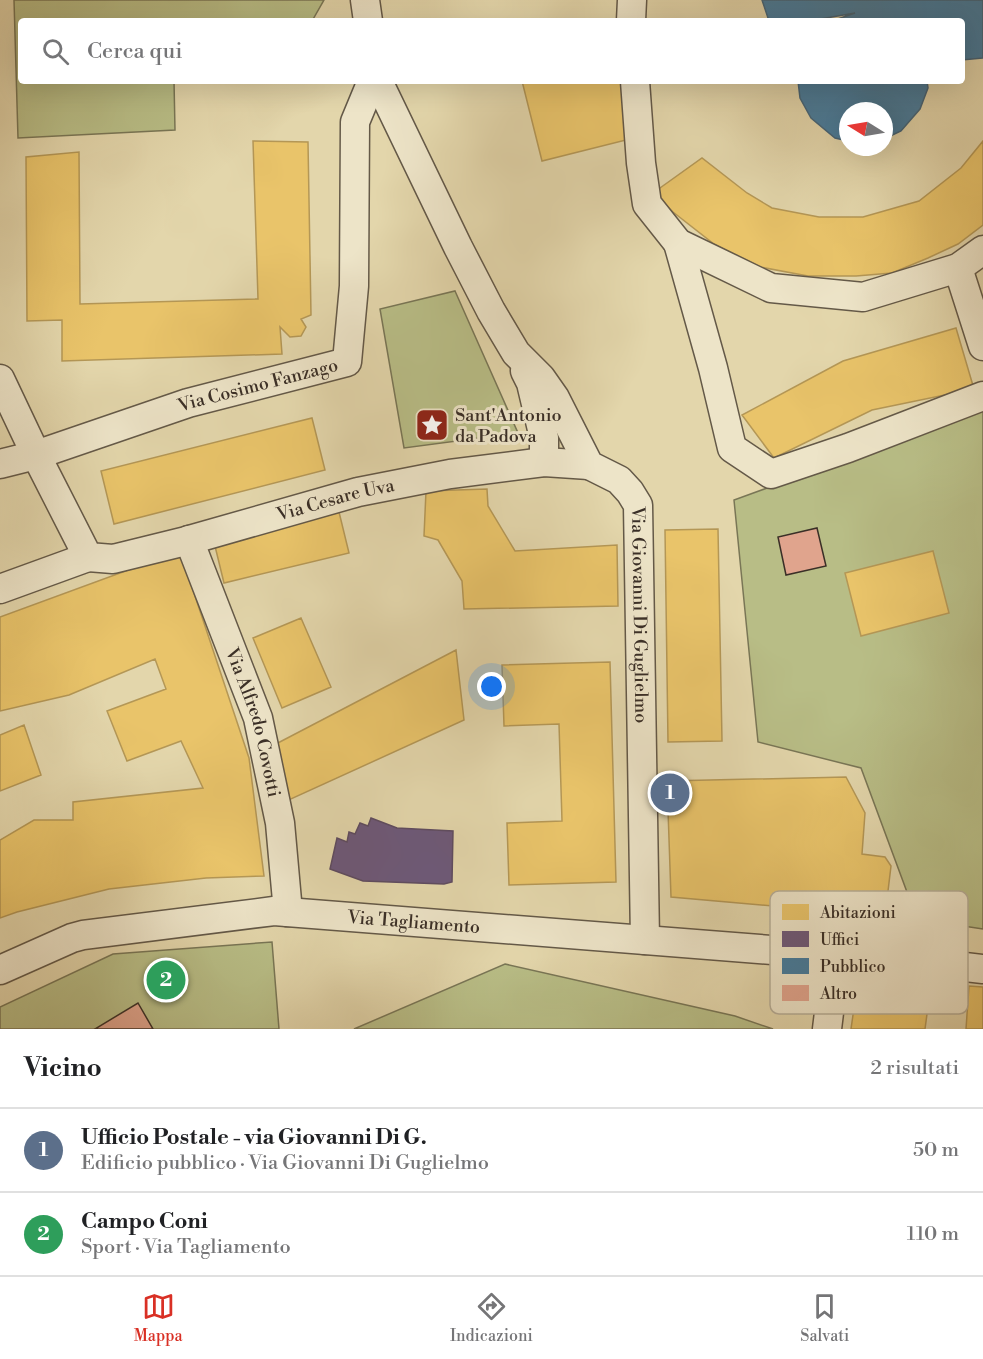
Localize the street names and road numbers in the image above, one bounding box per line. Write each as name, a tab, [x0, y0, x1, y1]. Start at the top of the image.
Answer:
street label: Via Cosimo Fanzago	[174, 353, 340, 417]
street label: Via Cesare Uva	[273, 473, 397, 526]
street label: Via Giovanni Di Guglielmo	[627, 505, 653, 723]
street label: Via Alfredo Covotti	[220, 644, 286, 799]
street label: Via Tagliamento	[346, 905, 481, 939]

